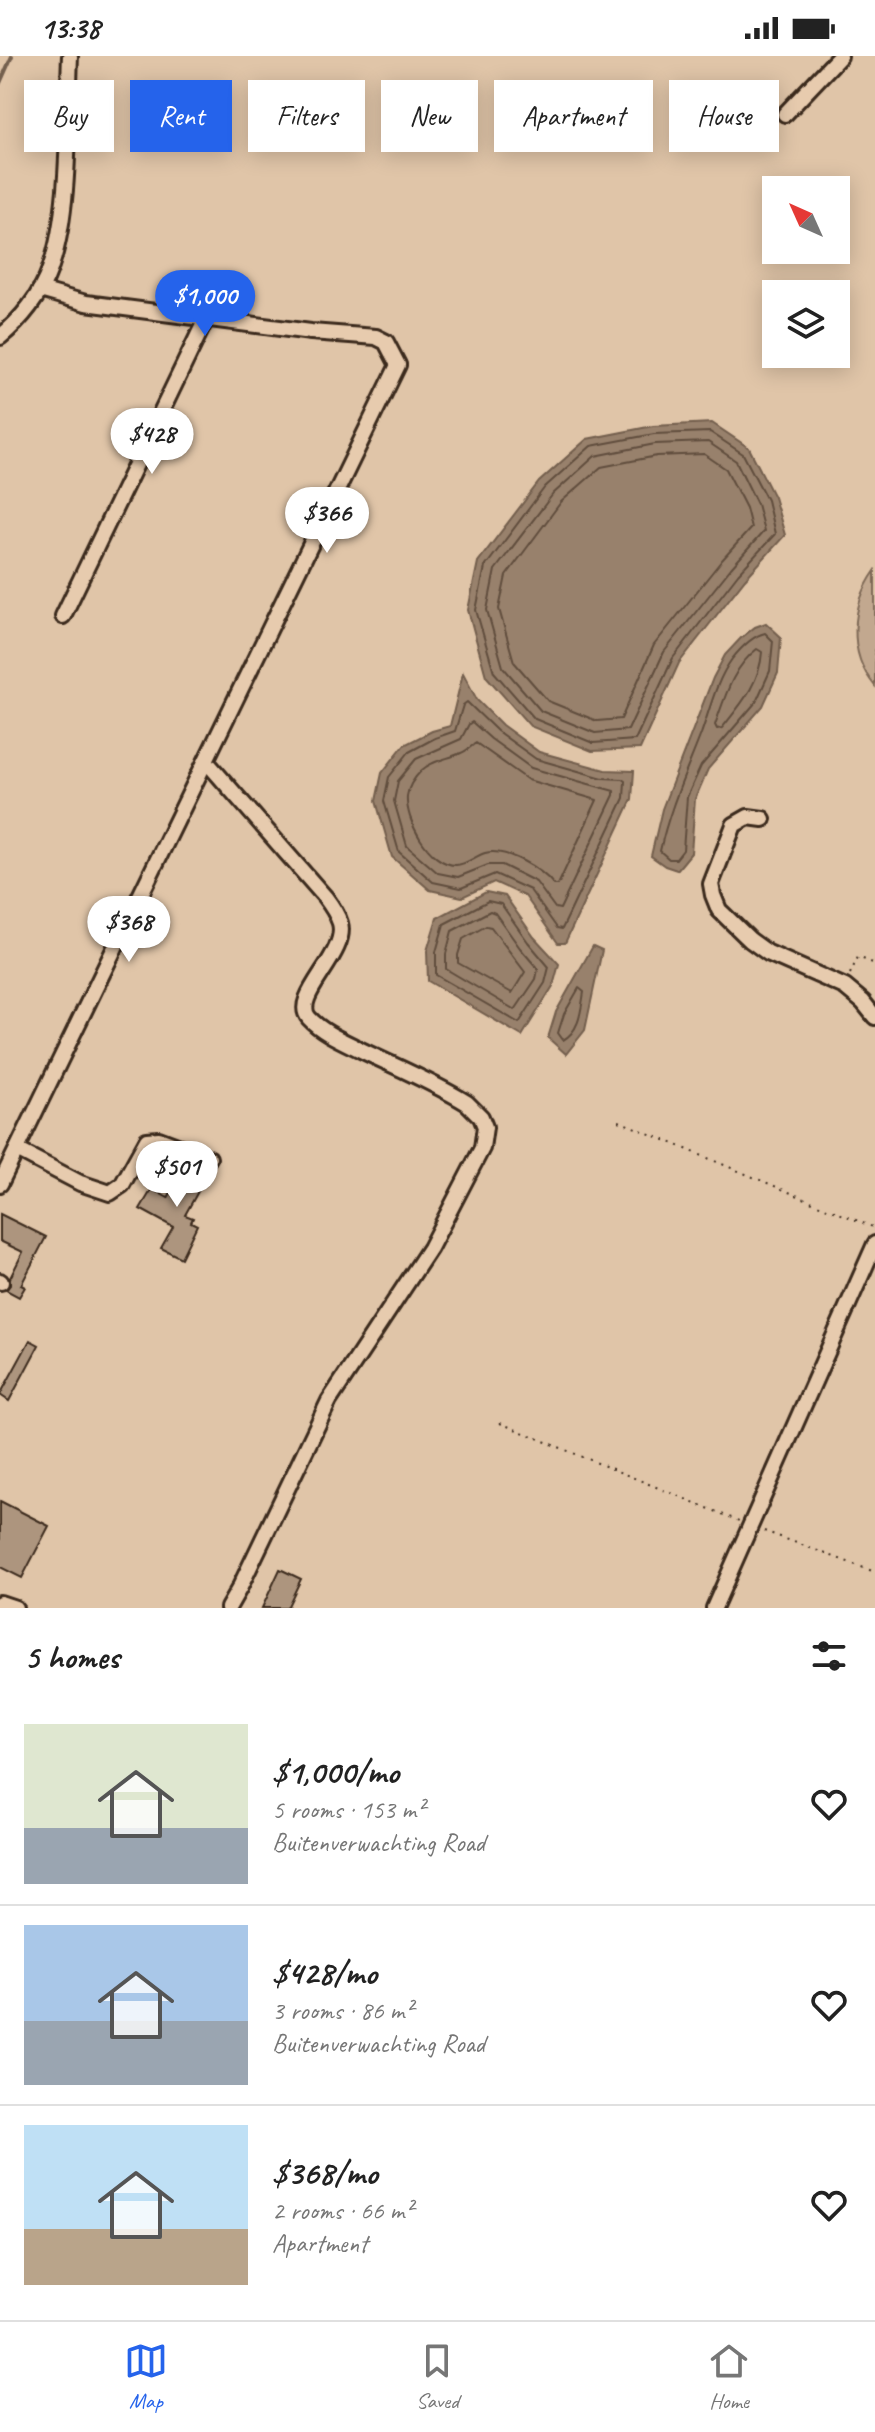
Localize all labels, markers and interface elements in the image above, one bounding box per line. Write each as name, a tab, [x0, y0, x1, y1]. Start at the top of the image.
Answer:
text: 13:38	[40, 9, 100, 47]
chip: Buy	[24, 80, 114, 152]
chip: Rent	[130, 80, 232, 152]
chip: Filters	[248, 80, 365, 152]
chip: New	[381, 80, 478, 152]
chip: Apartment	[494, 80, 653, 152]
chip: House	[669, 80, 779, 152]
north arrow	[762, 176, 850, 264]
map controls	[762, 176, 850, 368]
pin: $1,000	[140, 270, 270, 338]
text: $1,000	[173, 279, 237, 312]
button: layers	[762, 280, 850, 368]
pin: $428	[105, 408, 199, 476]
text: $428	[129, 417, 175, 450]
pin: $366	[280, 487, 374, 555]
text: $366	[303, 496, 351, 529]
pin: $368	[82, 896, 176, 964]
text: $368	[105, 905, 153, 938]
pin: $501	[130, 1141, 224, 1209]
text: $501	[154, 1150, 200, 1183]
icon: filters	[807, 1634, 851, 1678]
text: 5 homes	[24, 1635, 119, 1678]
text: $1,000/mo	[272, 1750, 399, 1793]
icon: home	[88, 1756, 184, 1852]
icon: heart	[807, 1782, 851, 1826]
text: 5 rooms · 153 m²	[272, 1793, 424, 1826]
text: Buitenverwachting Road	[272, 1826, 485, 1859]
text: $428/mo	[272, 1951, 377, 1994]
icon: home	[88, 1957, 184, 2053]
icon: heart	[807, 1983, 851, 2027]
text: 3 rooms · 86 m²	[272, 1994, 413, 2027]
text: Buitenverwachting Road	[272, 2027, 485, 2060]
text: $368/mo	[272, 2151, 377, 2194]
icon: home	[88, 2157, 184, 2253]
icon: heart	[807, 2183, 851, 2227]
text: 2 rooms · 66 m²	[272, 2194, 413, 2227]
text: Apartment	[272, 2227, 368, 2260]
tab: Map	[124, 2339, 168, 2415]
tab: Saved	[415, 2339, 459, 2415]
tab: Home	[707, 2339, 751, 2415]

